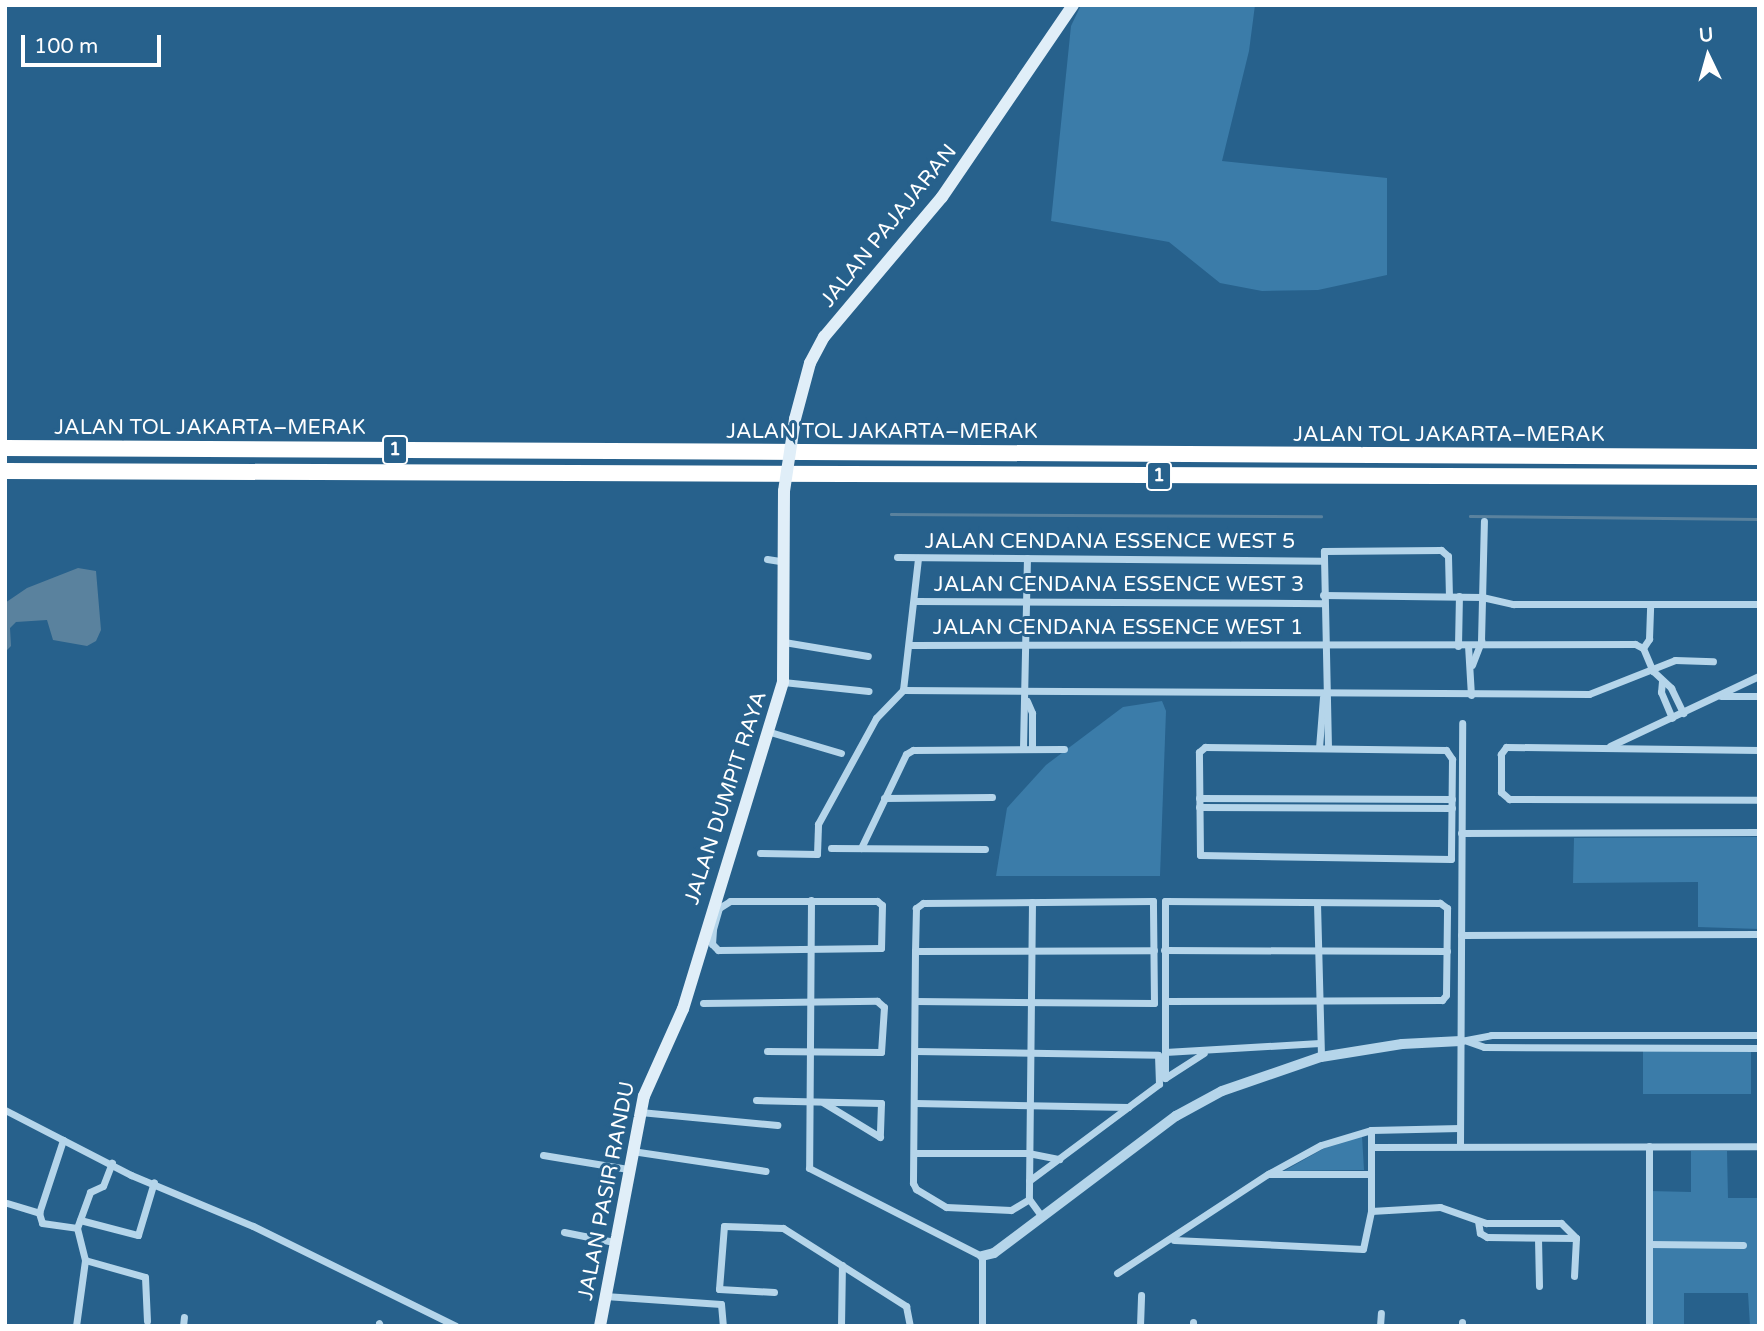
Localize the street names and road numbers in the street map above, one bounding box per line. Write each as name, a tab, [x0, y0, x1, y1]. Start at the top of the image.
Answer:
street label: JALAN PAJAJARAN	[816, 139, 962, 313]
street label: JALAN TOL JAKARTA–MERAK	[54, 415, 366, 441]
street label: JALAN TOL JAKARTA–MERAK	[726, 419, 1038, 445]
street label: JALAN TOL JAKARTA–MERAK	[1293, 422, 1605, 448]
road number: 1	[381, 435, 409, 466]
road number: 1	[1145, 461, 1173, 491]
street label: JALAN CENDANA ESSENCE WEST 5	[925, 529, 1295, 555]
street label: JALAN CENDANA ESSENCE WEST 3	[934, 572, 1304, 598]
street label: JALAN CENDANA ESSENCE WEST 1	[933, 615, 1303, 641]
street label: JALAN DUMPIT RAYA	[680, 688, 772, 908]
street label: JALAN PASIR RANDU	[573, 1079, 641, 1303]

